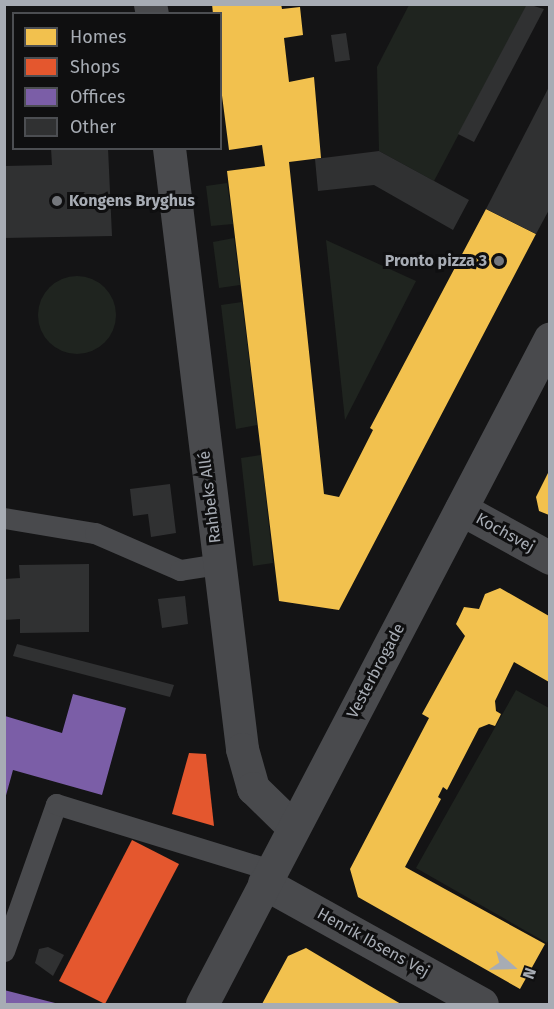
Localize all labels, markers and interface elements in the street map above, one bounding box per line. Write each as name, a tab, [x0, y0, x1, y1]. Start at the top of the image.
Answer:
legend	[12, 12, 222, 150]
text: Homes	[70, 26, 126, 48]
text: Shops	[70, 56, 120, 78]
text: Offices	[70, 86, 125, 108]
text: Other	[70, 116, 116, 138]
place label: Kongens Bryghus	[69, 191, 195, 211]
marker: Kongens Bryghus	[50, 194, 64, 208]
place label: Pronto pizza 3	[385, 251, 487, 271]
marker: Pronto pizza 3	[492, 254, 506, 268]
street label: Rahbeks Allé	[195, 450, 225, 544]
street label: Kochsvej	[472, 509, 538, 557]
street label: Vesterbrogade	[343, 620, 409, 722]
street label: Henrik Ibsens Vej	[314, 904, 432, 982]
north arrow	[482, 937, 542, 997]
text: N	[519, 965, 540, 982]

